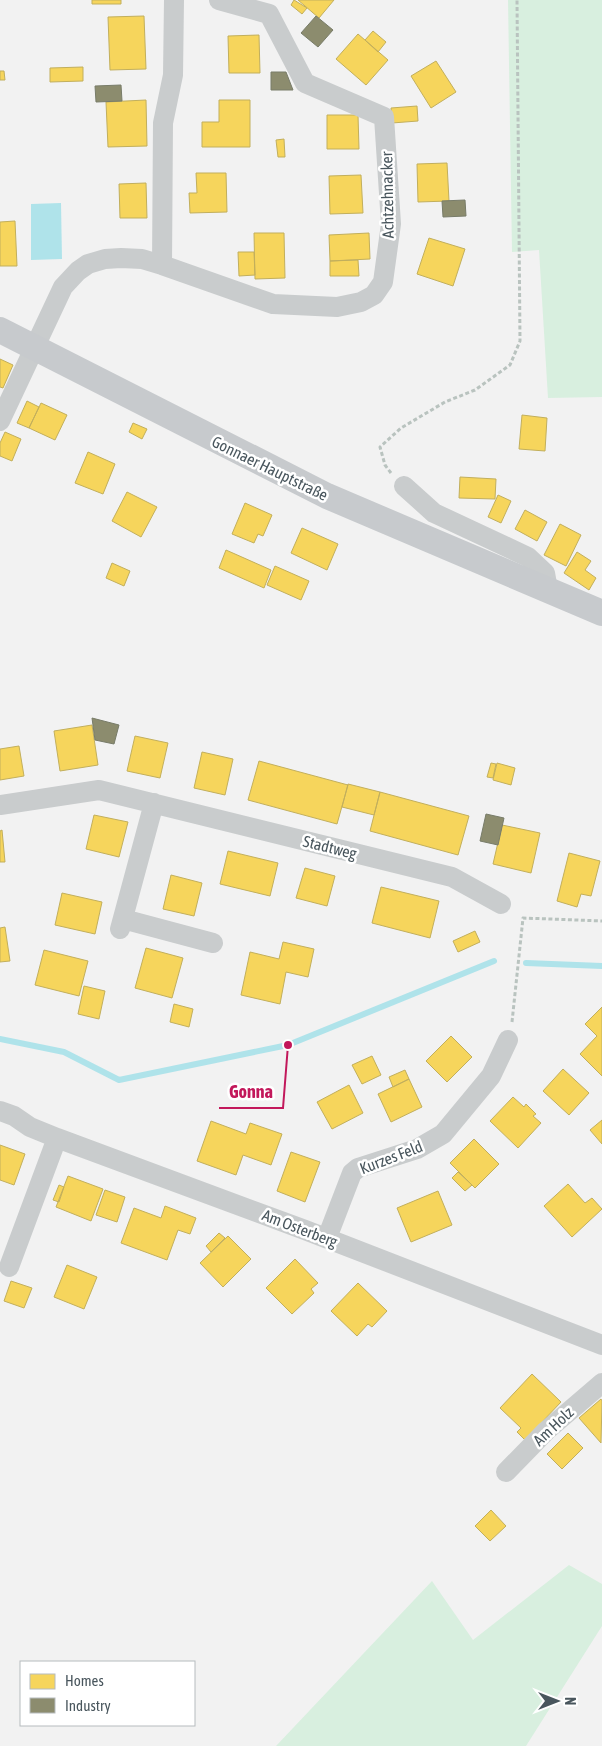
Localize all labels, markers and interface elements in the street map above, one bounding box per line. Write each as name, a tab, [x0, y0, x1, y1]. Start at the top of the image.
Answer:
street label: Achtzehnacker	[377, 151, 397, 238]
street label: Gonnaer Hauptstraße	[209, 432, 331, 505]
street label: Stadtweg	[301, 832, 359, 863]
callout: Gonna	[219, 1075, 283, 1108]
text: Gonna	[229, 1081, 273, 1102]
street label: Kurzes Feld	[357, 1137, 425, 1177]
street label: Am Osterberg	[260, 1205, 340, 1252]
street label: Am Holz	[529, 1403, 577, 1449]
legend	[20, 1661, 195, 1726]
text: Homes	[65, 1672, 104, 1689]
north arrow	[532, 1676, 582, 1726]
text: Industry	[65, 1697, 111, 1714]
text: N	[562, 1697, 578, 1705]

